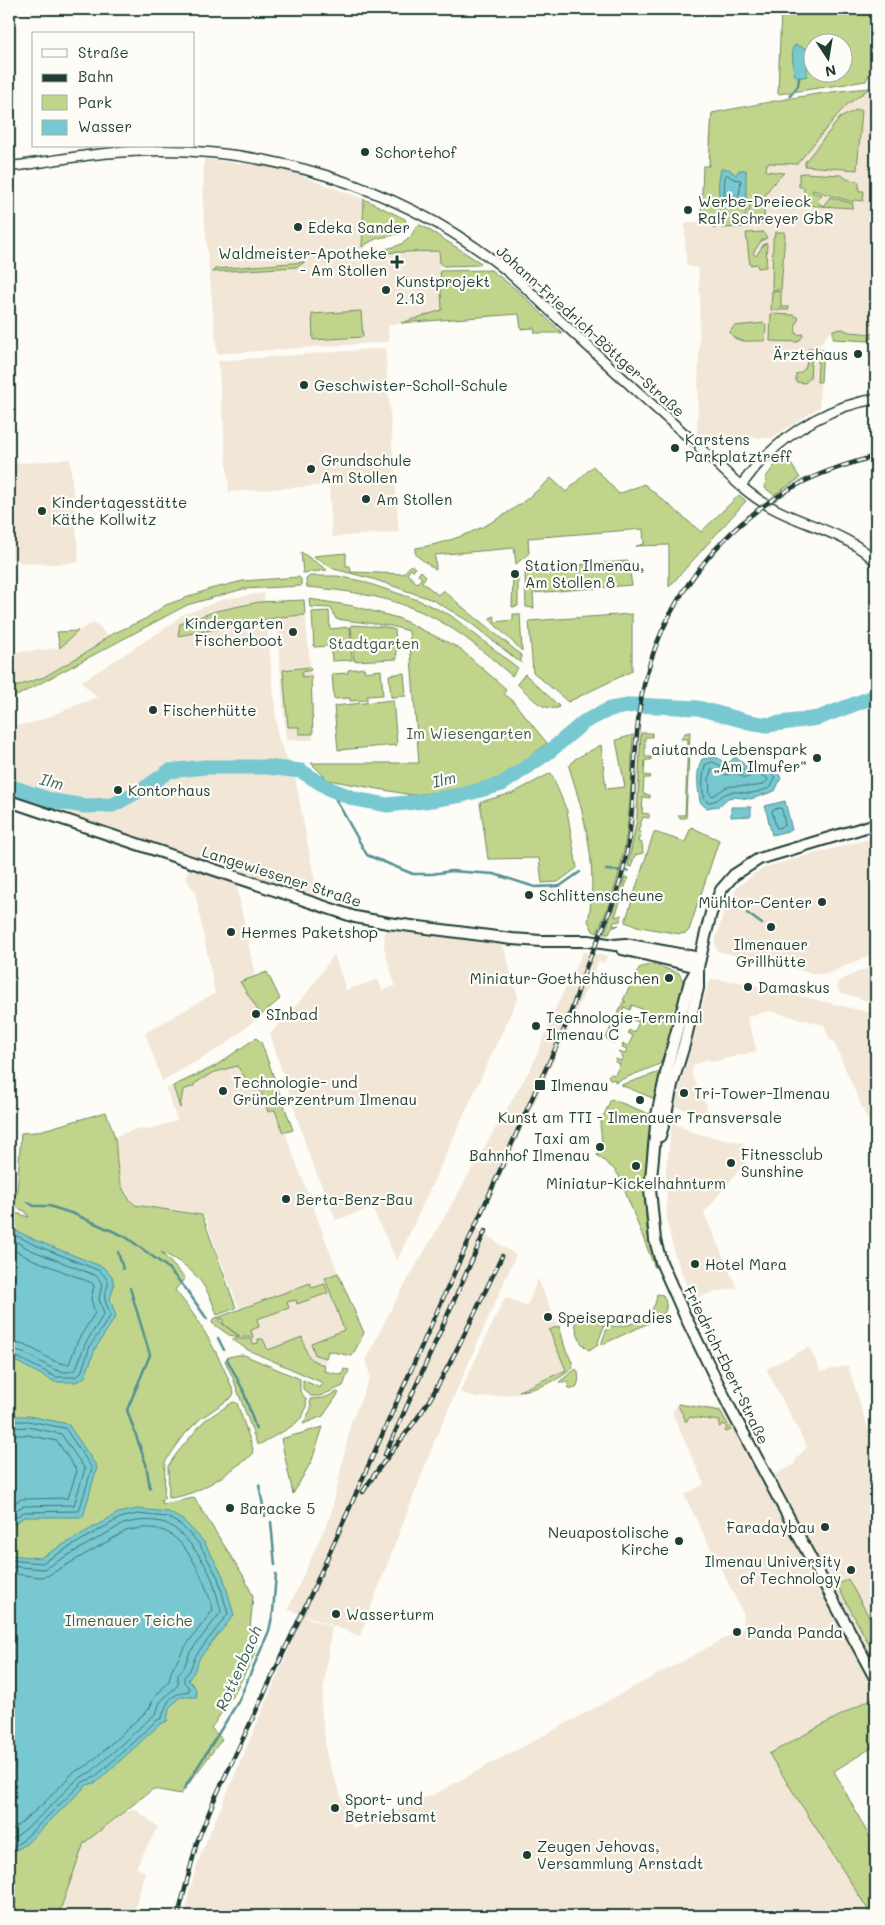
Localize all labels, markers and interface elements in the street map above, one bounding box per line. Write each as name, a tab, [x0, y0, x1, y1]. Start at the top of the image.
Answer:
legend	[32, 32, 195, 148]
north arrow	[802, 32, 852, 82]
text: Straße	[78, 42, 129, 62]
text: N	[824, 61, 838, 82]
text: Bahn	[78, 66, 113, 86]
text: Park	[78, 92, 112, 112]
text: Wasser	[78, 116, 132, 136]
place label: Schortehof	[375, 142, 457, 162]
marker: Schortehof	[359, 146, 371, 158]
place label: Werbe-Dreieck Ralf Schreyer GbR	[698, 191, 834, 228]
marker: Werbe-Dreieck Ralf Schreyer GbR	[682, 204, 694, 216]
place label: Edeka Sander	[308, 217, 410, 237]
marker: Edeka Sander	[292, 221, 304, 233]
street label: Johann-Friedrich-Böttger-Straße	[493, 241, 689, 421]
place label: Waldmeister-Apotheke - Am Stollen	[218, 243, 387, 280]
marker: Waldmeister-Apotheke - Am Stollen	[391, 256, 403, 268]
place label: Kunstprojekt 2.13	[396, 271, 490, 308]
marker: Kunstprojekt 2.13	[380, 284, 392, 296]
place label: Ärztehaus	[773, 344, 848, 364]
marker: Ärztehaus	[852, 348, 864, 360]
place label: Geschwister-Scholl-Schule	[314, 375, 508, 395]
marker: Geschwister-Scholl-Schule	[298, 379, 310, 391]
place label: Karstens Parkplatztreff	[685, 429, 793, 466]
marker: Karstens Parkplatztreff	[669, 442, 681, 454]
place label: Grundschule Am Stollen	[321, 450, 412, 487]
marker: Grundschule Am Stollen	[305, 463, 317, 475]
place label: Am Stollen	[376, 489, 452, 509]
place label: Kindertagesstätte Käthe Kollwitz	[52, 492, 187, 529]
marker: Am Stollen	[360, 493, 372, 505]
marker: Kindertagesstätte Käthe Kollwitz	[36, 505, 48, 517]
place label: Station Ilmenau, Am Stollen 8	[525, 555, 645, 592]
marker: Station Ilmenau, Am Stollen 8	[509, 568, 521, 580]
place label: Kindergarten Fischerboot	[185, 613, 283, 650]
marker: Kindergarten Fischerboot	[287, 626, 299, 638]
park label: Stadtgarten	[329, 633, 419, 653]
place label: Fischerhütte	[163, 700, 257, 720]
marker: Fischerhütte	[147, 704, 159, 716]
park label: Im Wiesengarten	[406, 723, 532, 743]
place label: aiutanda Lebenspark „Am Ilmufer“	[651, 739, 807, 776]
marker: aiutanda Lebenspark „Am Ilmufer“	[811, 752, 823, 764]
water label: Ilm	[430, 766, 458, 792]
water label: Ilm	[38, 768, 66, 794]
place label: Kontorhaus	[128, 780, 211, 800]
marker: Kontorhaus	[112, 784, 124, 796]
street label: Langewiesener Straße	[200, 841, 364, 911]
place label: Schlittenscheune	[539, 885, 664, 905]
marker: Schlittenscheune	[523, 889, 535, 901]
place label: Mühltor-Center	[699, 892, 812, 912]
marker: Mühltor-Center	[816, 896, 828, 908]
marker: Ilmenauer Grillhütte	[765, 921, 777, 933]
place label: Hermes Paketshop	[241, 922, 378, 942]
marker: Hermes Paketshop	[225, 926, 237, 938]
place label: Ilmenauer Grillhütte	[734, 934, 808, 971]
place label: Miniatur-Goethehäuschen	[470, 968, 659, 988]
marker: Miniatur-Goethehäuschen	[663, 972, 675, 984]
place label: Damaskus	[758, 977, 830, 997]
marker: Damaskus	[742, 981, 754, 993]
place label: SInbad	[266, 1004, 318, 1024]
place label: Technologie-Terminal Ilmenau C	[546, 1007, 703, 1044]
marker: SInbad	[250, 1008, 262, 1020]
marker: Technologie-Terminal Ilmenau C	[530, 1020, 542, 1032]
place label: Technologie- und Gründerzentrum Ilmenau	[233, 1072, 417, 1109]
place label: Ilmenau	[551, 1075, 608, 1095]
marker: Ilmenau	[533, 1078, 547, 1092]
place label: Tri-Tower-Ilmenau	[694, 1083, 830, 1103]
marker: Technologie- und Gründerzentrum Ilmenau	[217, 1085, 229, 1097]
marker: Tri-Tower-Ilmenau	[678, 1087, 690, 1099]
marker: Kunst am TTI - Ilmenauer Transversale	[634, 1094, 646, 1106]
place label: Kunst am TTI - Ilmenauer Transversale	[498, 1107, 782, 1127]
place label: Taxi am Bahnhof Ilmenau	[469, 1128, 590, 1165]
marker: Taxi am Bahnhof Ilmenau	[594, 1141, 606, 1153]
place label: Fitnessclub Sunshine	[741, 1144, 823, 1181]
marker: Fitnessclub Sunshine	[725, 1157, 737, 1169]
marker: Miniatur-Kickelhahnturm	[630, 1160, 642, 1172]
place label: Miniatur-Kickelhahnturm	[546, 1173, 726, 1193]
place label: Berta-Benz-Bau	[296, 1189, 413, 1209]
marker: Berta-Benz-Bau	[280, 1193, 292, 1205]
place label: Hotel Mara	[705, 1254, 787, 1274]
marker: Hotel Mara	[689, 1258, 701, 1270]
street label: Friedrich-Ebert-Straße	[680, 1283, 774, 1447]
place label: Speiseparadies	[558, 1307, 672, 1327]
marker: Speiseparadies	[542, 1311, 554, 1323]
place label: Baracke 5	[240, 1498, 315, 1518]
marker: Baracke 5	[224, 1502, 236, 1514]
place label: Faradaybau	[727, 1517, 815, 1537]
marker: Faradaybau	[819, 1521, 831, 1533]
place label: Neuapostolische Kirche	[548, 1522, 669, 1559]
marker: Neuapostolische Kirche	[673, 1535, 685, 1547]
place label: Ilmenau University of Technology	[705, 1551, 841, 1588]
marker: Ilmenau University of Technology	[845, 1564, 857, 1576]
place label: Wasserturm	[346, 1604, 434, 1624]
marker: Wasserturm	[330, 1608, 342, 1620]
park label: Ilmenauer Teiche	[65, 1610, 193, 1630]
water label: Rottenbach	[210, 1622, 266, 1714]
place label: Panda Panda	[747, 1622, 843, 1642]
marker: Panda Panda	[731, 1626, 743, 1638]
place label: Sport- und Betriebsamt	[345, 1789, 436, 1826]
marker: Sport- und Betriebsamt	[329, 1802, 341, 1814]
place label: Zeugen Jehovas, Versammlung Arnstadt	[537, 1836, 703, 1873]
marker: Zeugen Jehovas, Versammlung Arnstadt	[521, 1849, 533, 1861]

